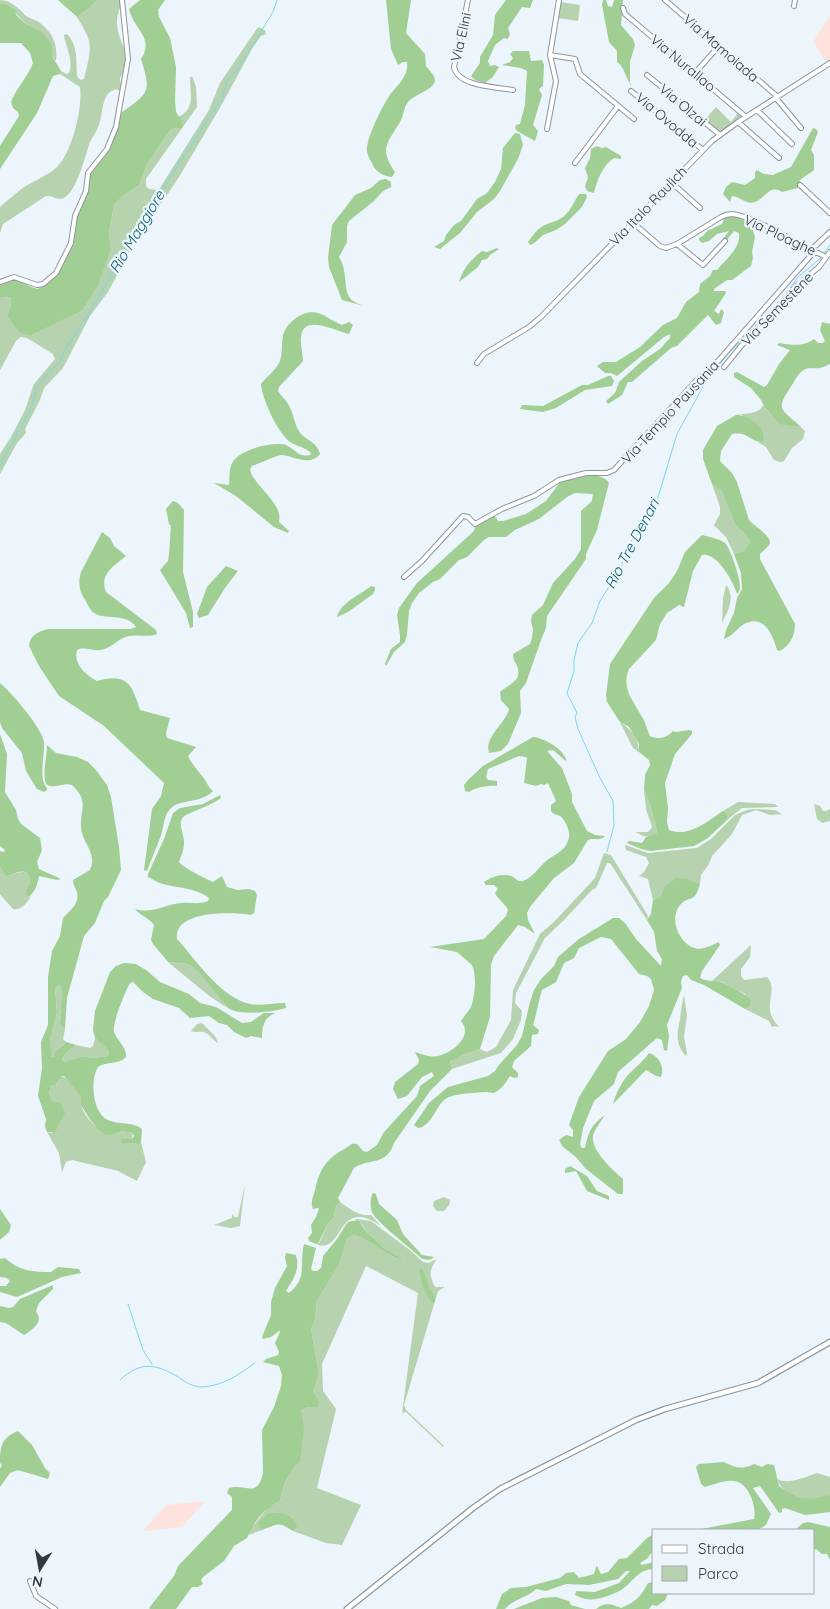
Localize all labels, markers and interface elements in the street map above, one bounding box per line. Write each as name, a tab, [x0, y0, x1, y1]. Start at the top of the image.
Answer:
street label: Via Mamoiada	[679, 10, 763, 86]
street label: Via Elini	[447, 11, 475, 63]
street label: Via Nurallao	[647, 30, 719, 96]
street label: Via Olzai	[655, 80, 711, 130]
street label: Via Ovodda	[632, 88, 702, 152]
street label: Via Italo Raulich	[605, 162, 691, 250]
water label: Rio Maggiore	[105, 187, 169, 276]
street label: Via Ploaghe	[741, 210, 819, 260]
street label: Via Semestene	[737, 268, 817, 350]
street label: Via Tempio Pausania	[617, 356, 723, 468]
water label: Rio Tre Denari	[600, 494, 664, 592]
legend	[652, 1529, 815, 1594]
text: Strada	[698, 1539, 744, 1558]
north arrow	[15, 1544, 65, 1594]
text: Parco	[698, 1564, 738, 1583]
text: N	[31, 1572, 44, 1592]

